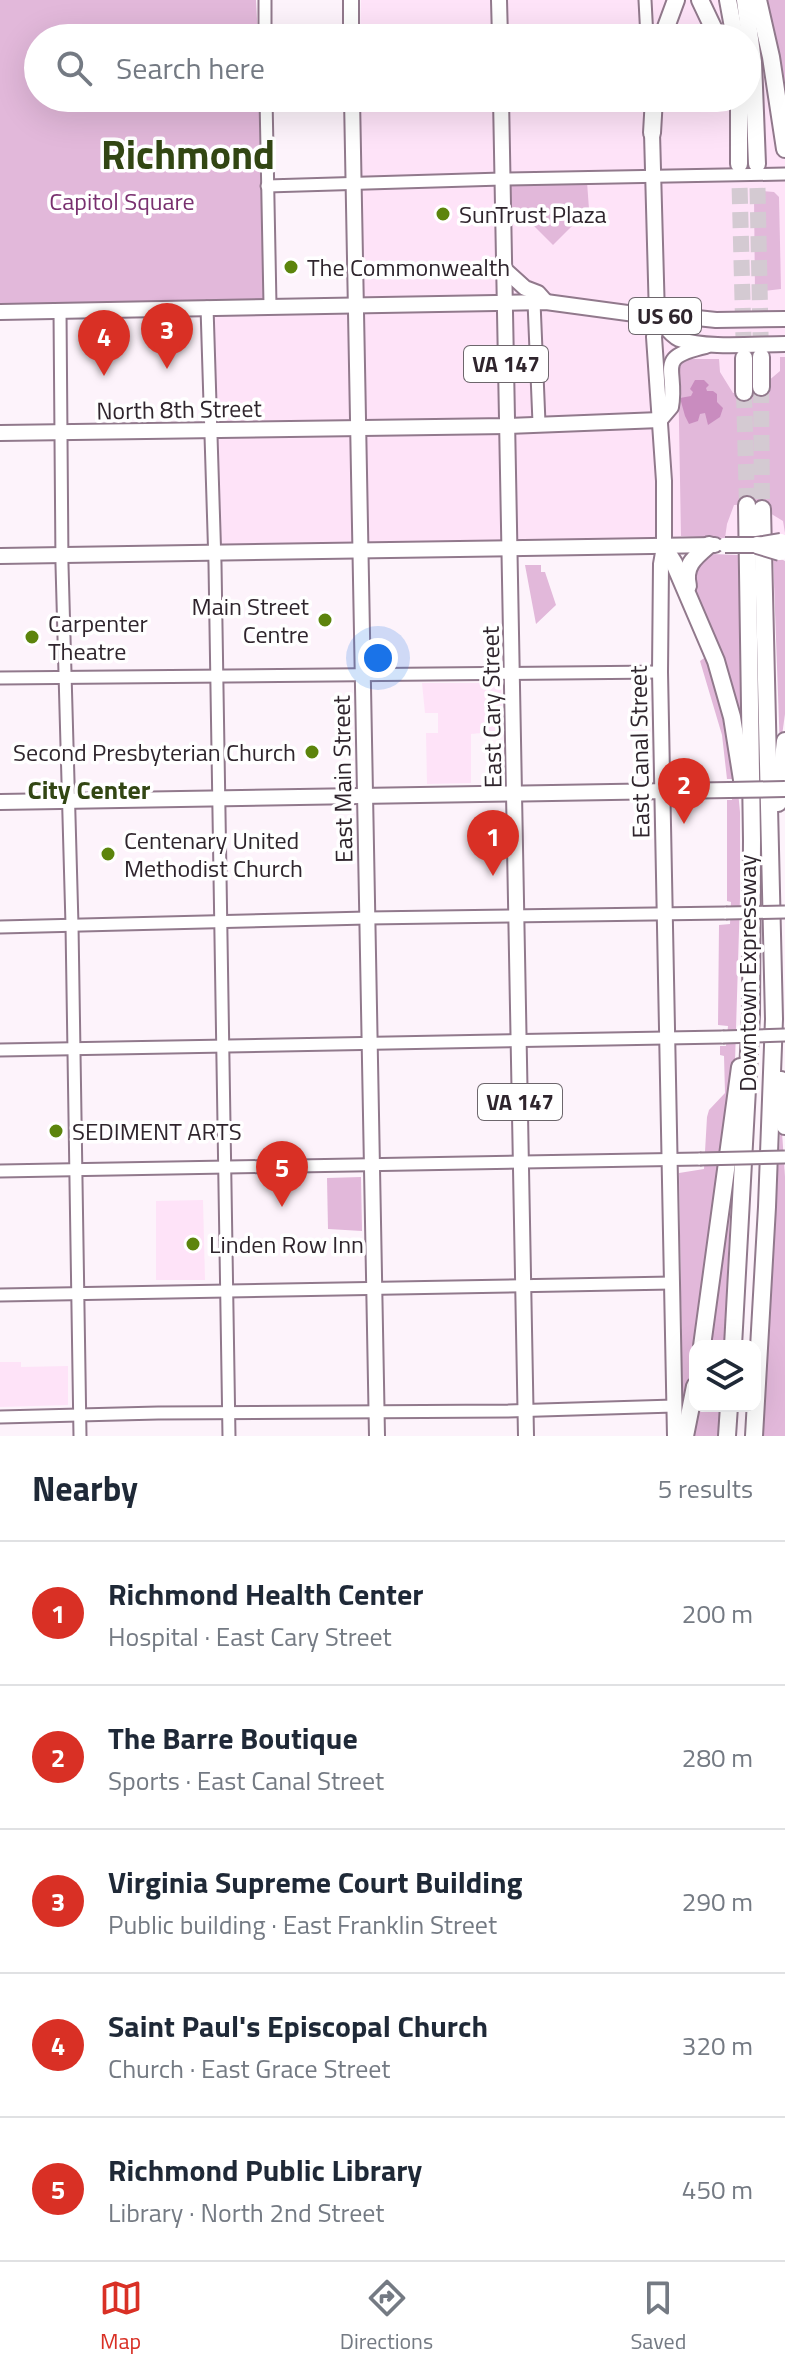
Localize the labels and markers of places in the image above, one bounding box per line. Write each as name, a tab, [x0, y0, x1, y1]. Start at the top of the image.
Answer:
place label: SunTrust Plaza	[459, 196, 607, 232]
marker: SunTrust Plaza	[434, 205, 452, 223]
place label: The Commonwealth	[307, 249, 510, 285]
marker: The Commonwealth	[282, 258, 300, 276]
pin: 3	[141, 303, 193, 369]
pin: 4	[78, 310, 130, 376]
place label: Main Street Centre	[192, 588, 310, 652]
place label: Carpenter Theatre	[48, 605, 148, 669]
marker: Main Street Centre	[316, 611, 334, 629]
marker: Carpenter Theatre	[23, 628, 41, 646]
place label: Second Presbyterian Church	[13, 734, 296, 770]
marker: Second Presbyterian Church	[303, 743, 321, 761]
pin: 2	[658, 758, 710, 824]
pin: 1	[467, 810, 519, 876]
place label: Centenary United Methodist Church	[124, 822, 303, 886]
marker: Centenary United Methodist Church	[99, 845, 117, 863]
place label: SEDIMENT ARTS	[72, 1113, 242, 1149]
marker: SEDIMENT ARTS	[47, 1122, 65, 1140]
pin: 5	[256, 1141, 308, 1207]
place label: Linden Row Inn	[209, 1226, 364, 1262]
marker: Linden Row Inn	[184, 1235, 202, 1253]

